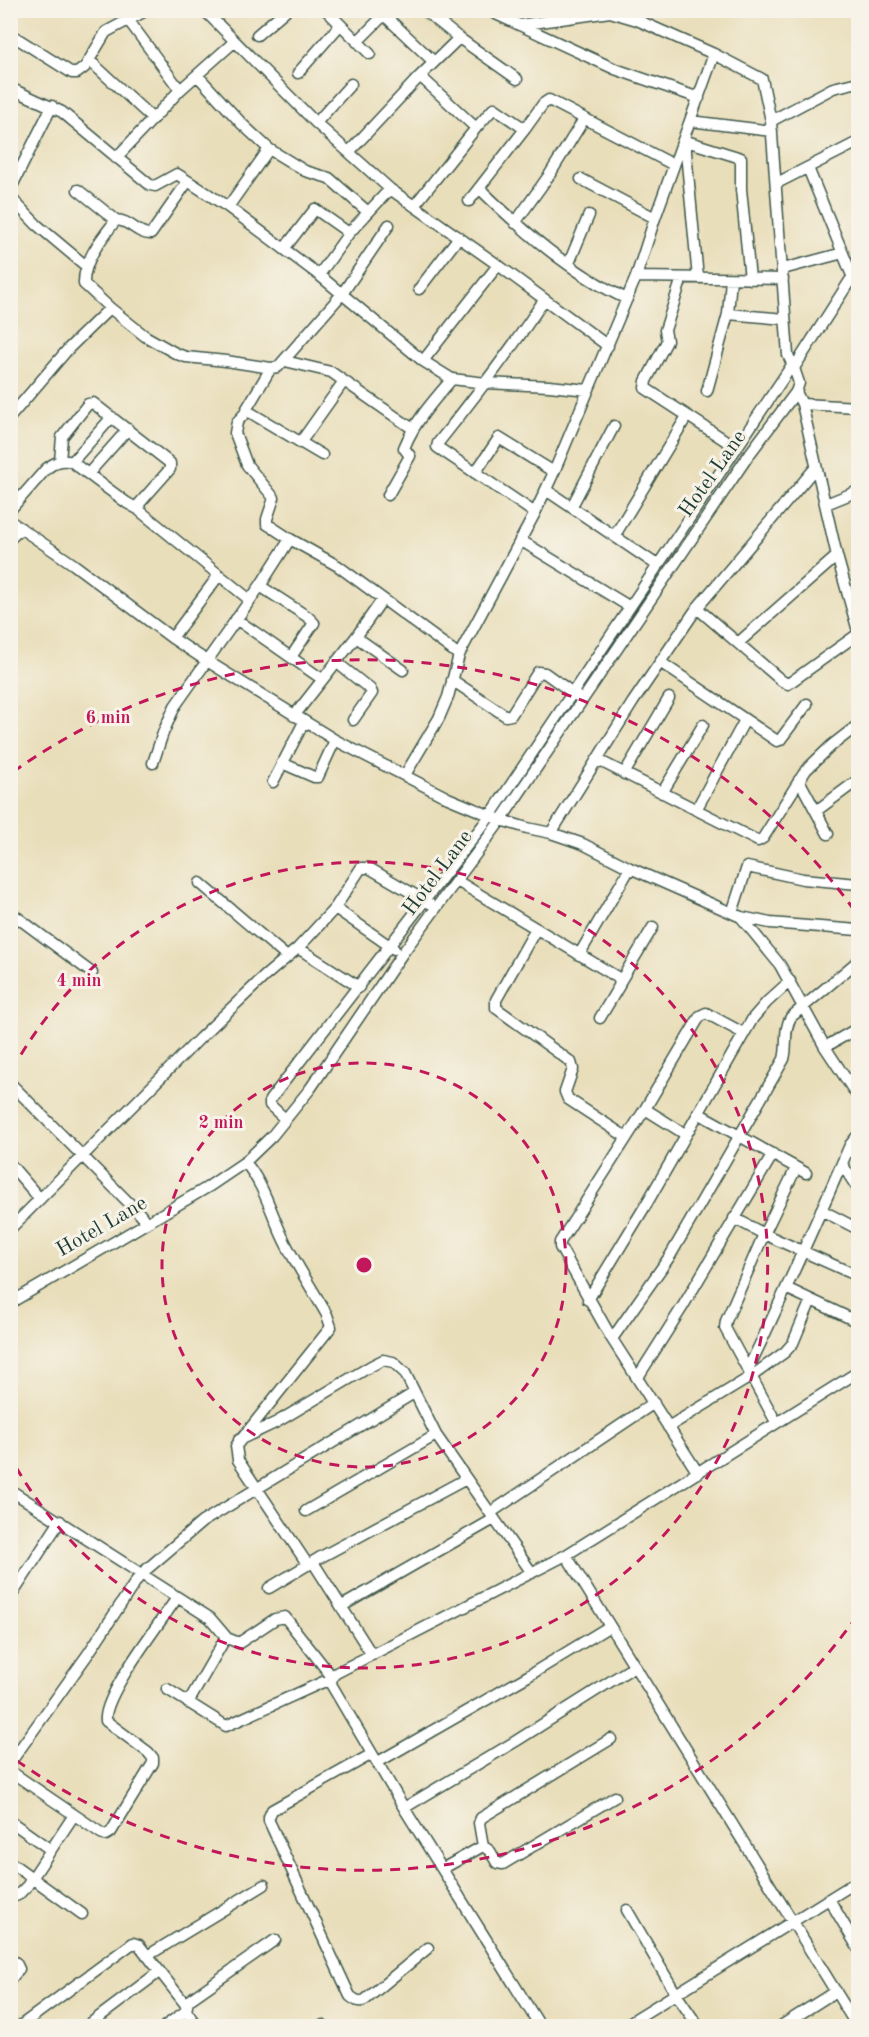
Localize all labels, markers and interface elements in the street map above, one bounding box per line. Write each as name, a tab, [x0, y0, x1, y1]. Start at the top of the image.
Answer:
street label: Hotel Lane	[675, 427, 751, 521]
text: 6 min	[85, 709, 131, 727]
street label: Hotel Lane	[399, 826, 477, 920]
text: 4 min	[56, 972, 102, 990]
text: 2 min	[198, 1114, 244, 1132]
street label: Hotel Lane	[53, 1193, 151, 1261]
centre of rings	[354, 1255, 374, 1275]

